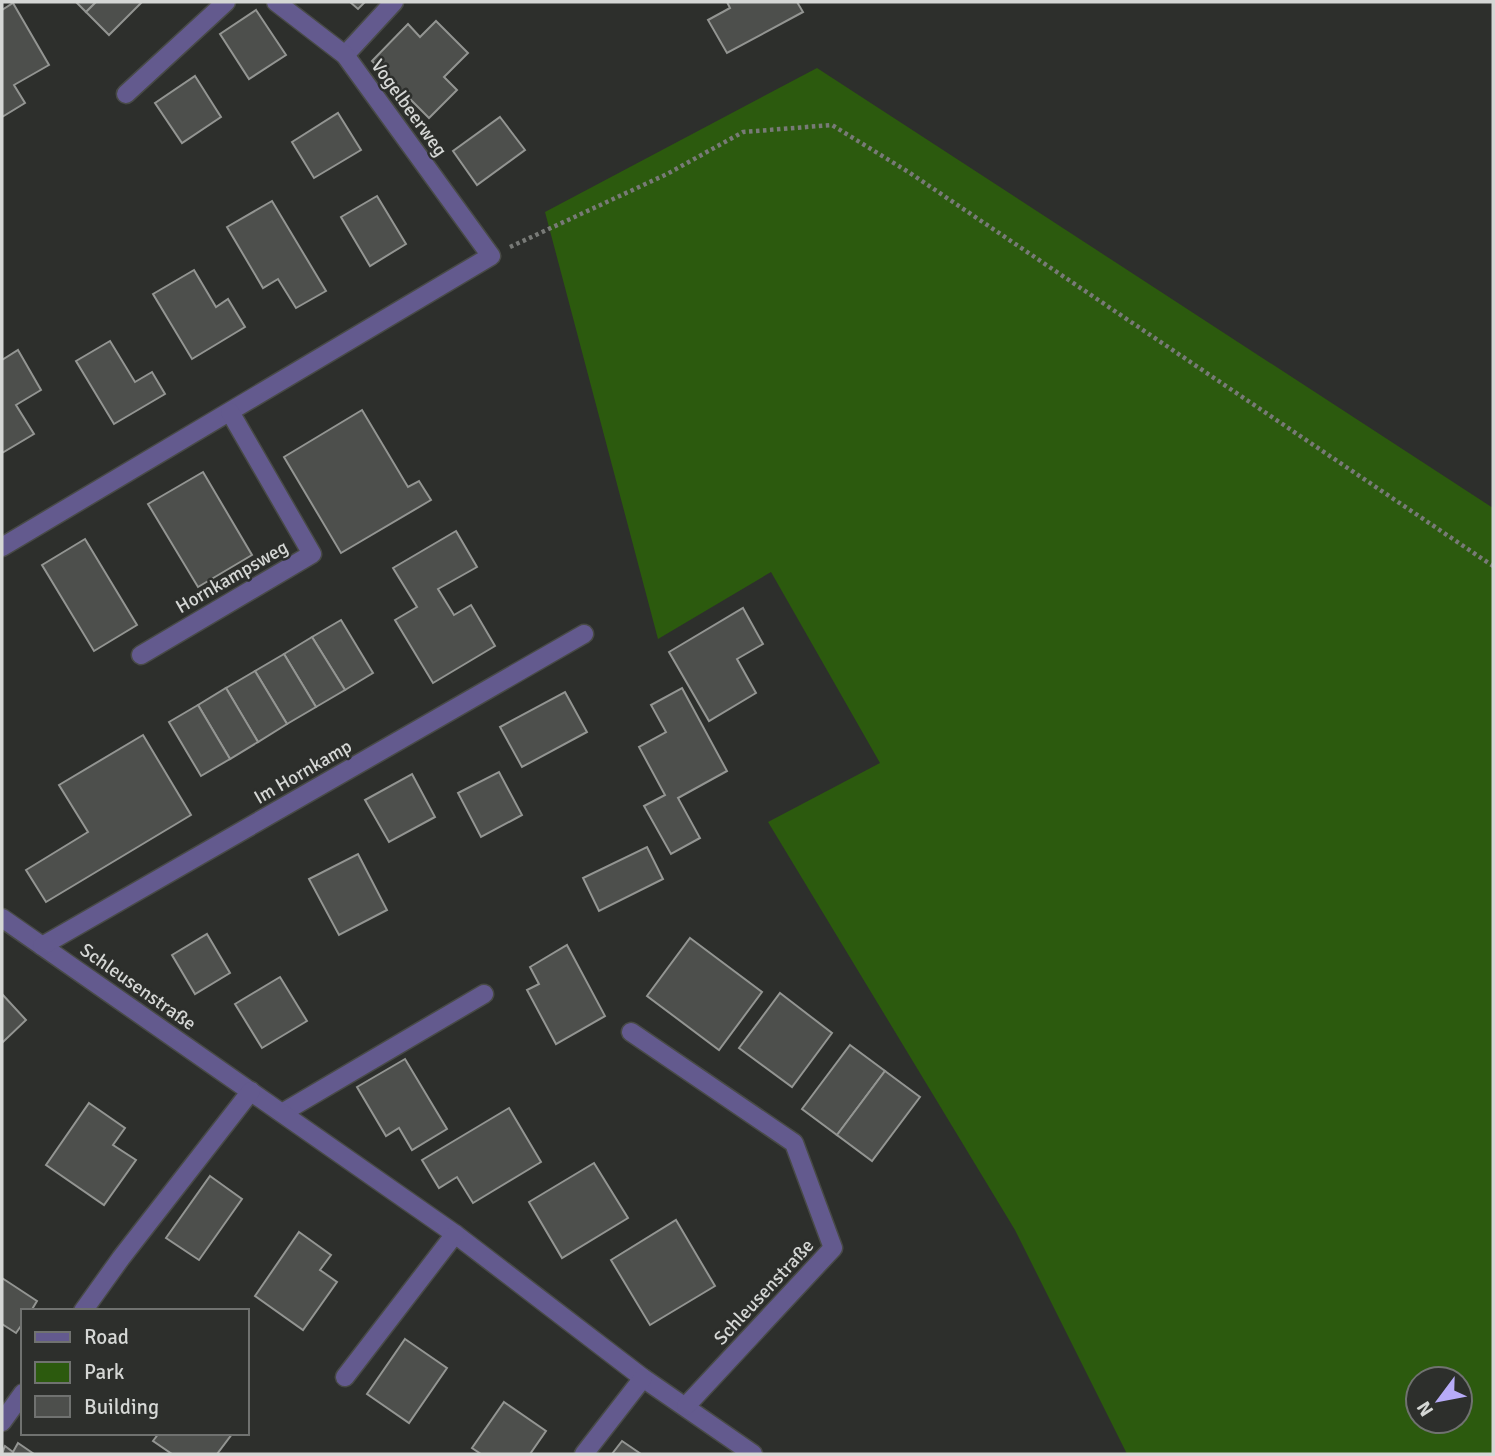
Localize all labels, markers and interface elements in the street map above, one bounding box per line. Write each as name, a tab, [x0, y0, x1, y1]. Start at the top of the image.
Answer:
street label: Vogelbeerweg	[366, 55, 452, 161]
street label: Hornkampsweg	[172, 535, 292, 619]
street label: Im Hornkamp	[250, 734, 356, 810]
street label: Schleusenstraße	[75, 938, 201, 1036]
street label: Schleusenstraße	[709, 1234, 819, 1350]
legend	[21, 1309, 248, 1435]
text: Road	[84, 1324, 129, 1350]
text: Park	[84, 1359, 125, 1385]
north arrow	[1404, 1365, 1474, 1435]
text: Building	[84, 1394, 159, 1420]
text: N	[1412, 1397, 1439, 1420]

